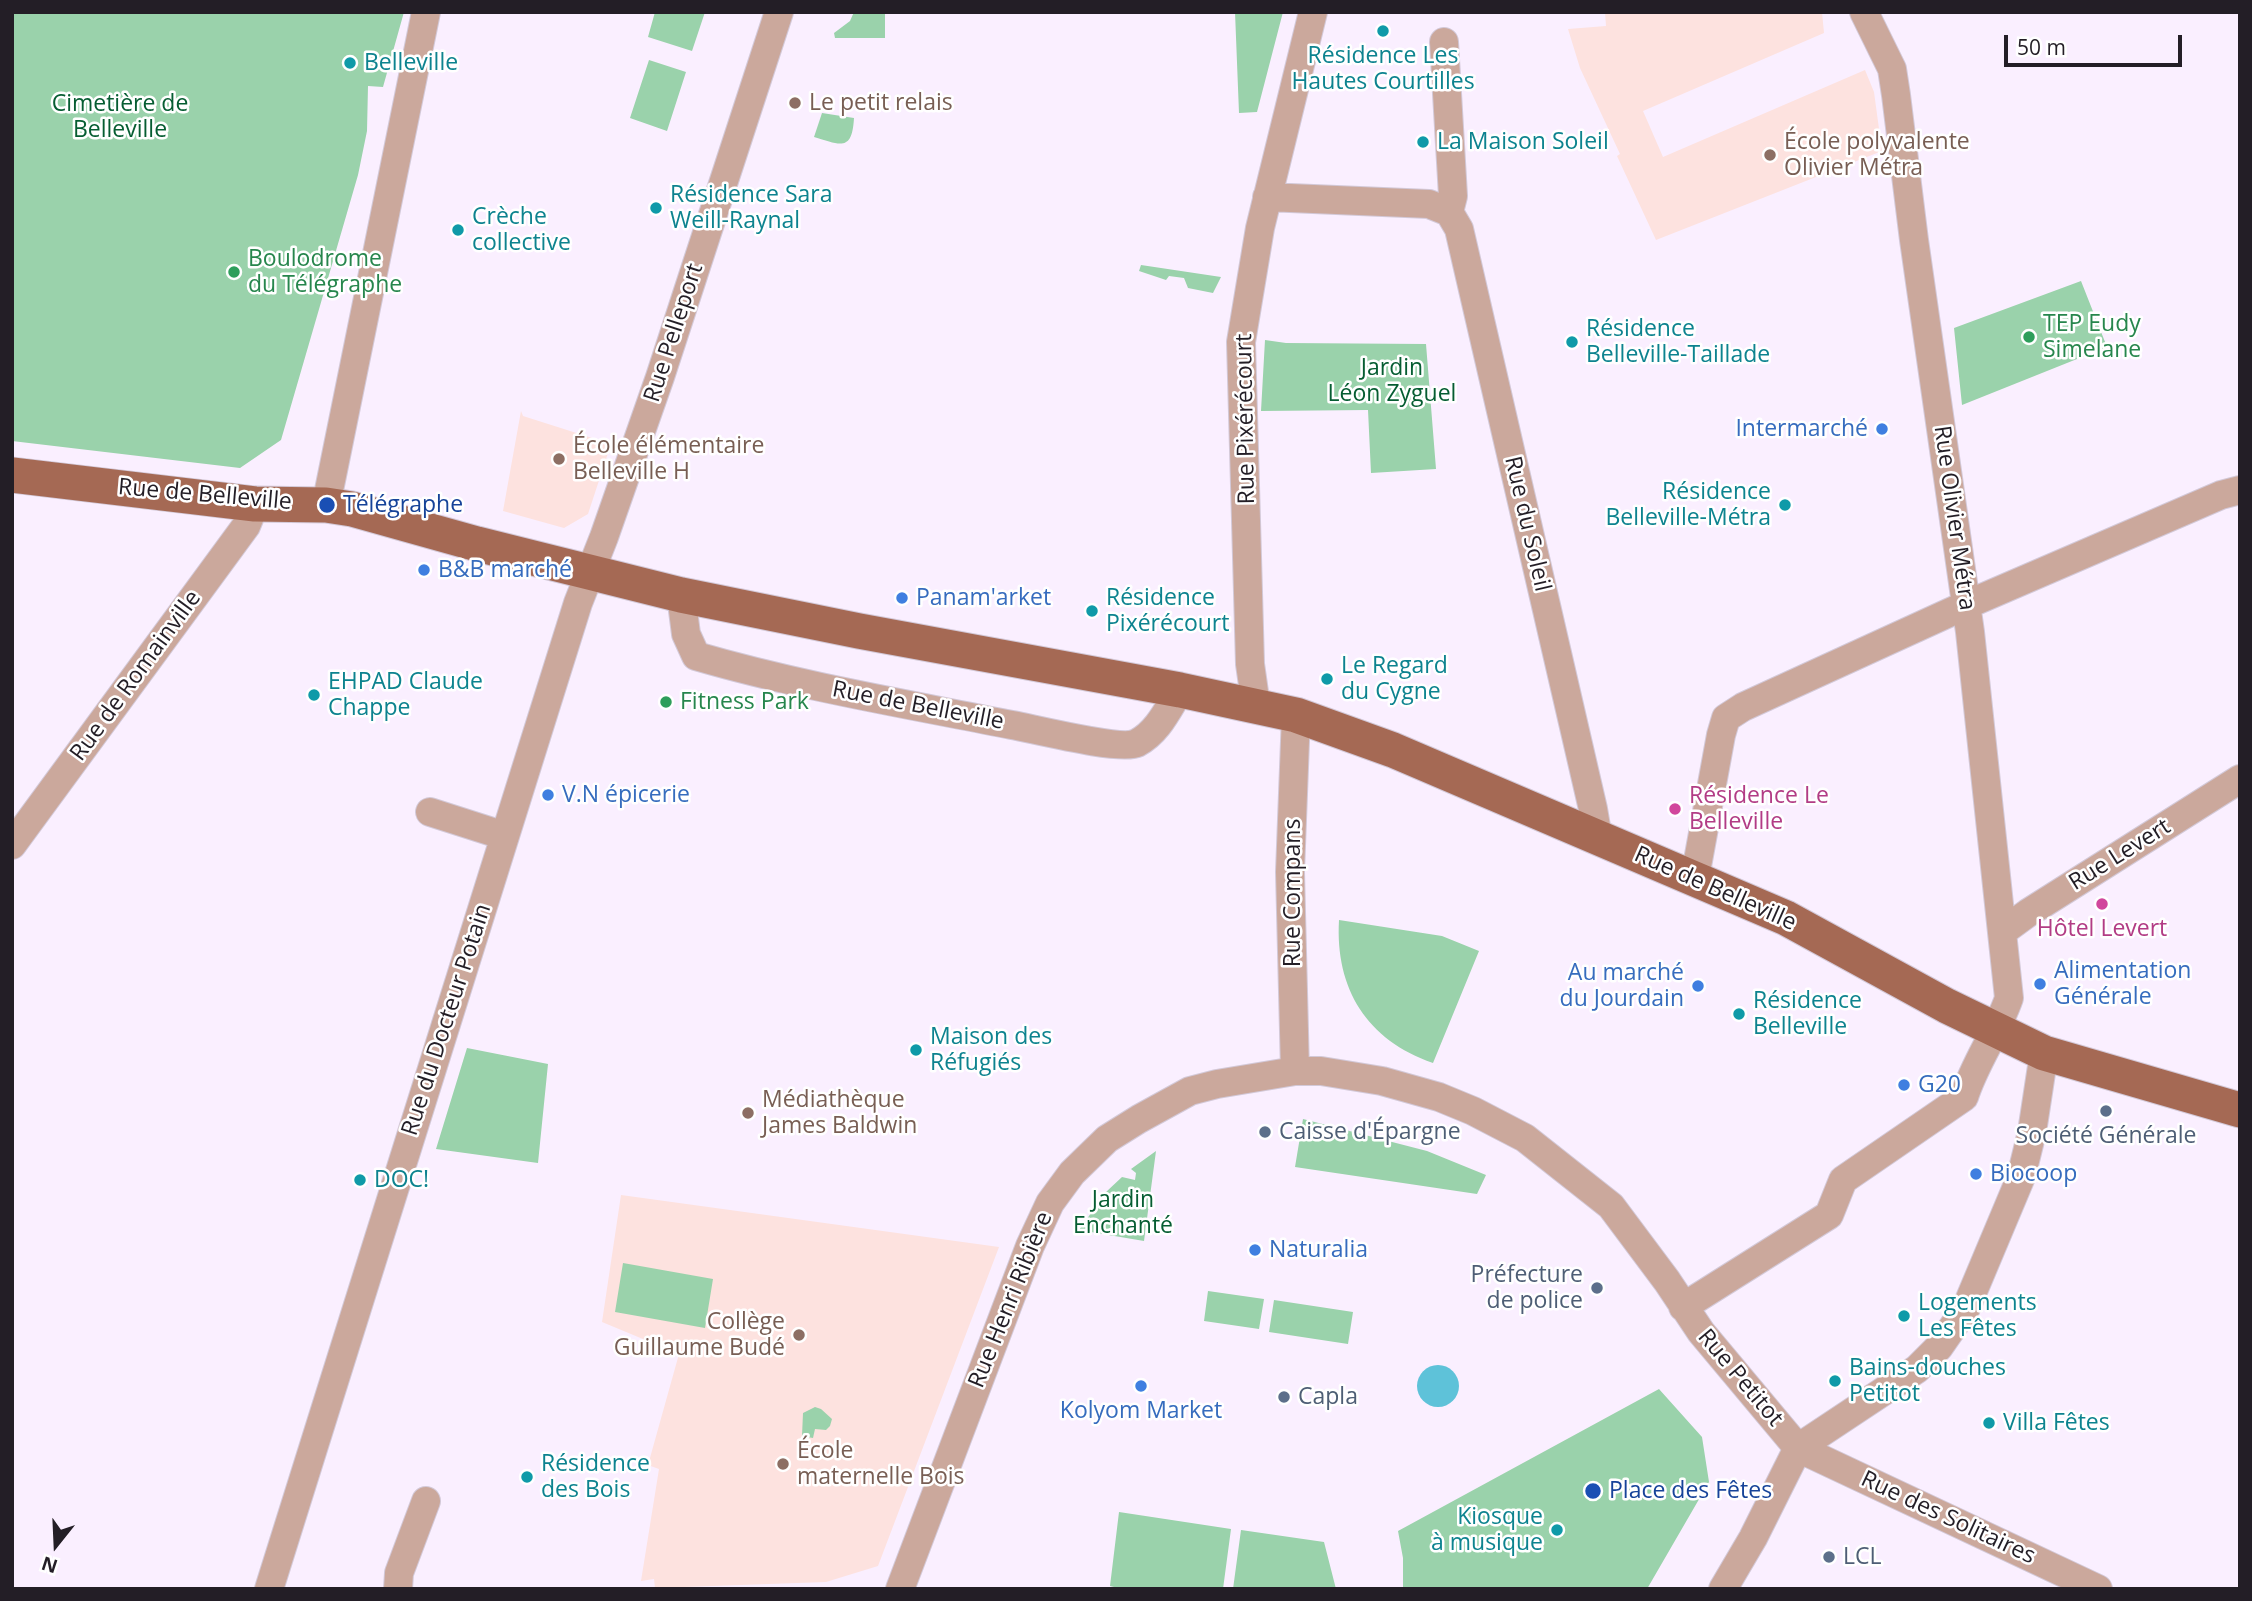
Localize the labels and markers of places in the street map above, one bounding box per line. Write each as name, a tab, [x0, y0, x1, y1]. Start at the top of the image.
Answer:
marker: Résidence Les Hautes Courtilles	[1375, 23, 1391, 39]
place label: Résidence Les Hautes Courtilles	[1291, 42, 1475, 96]
place label: Belleville	[364, 49, 458, 77]
marker: Belleville	[342, 55, 358, 71]
place label: Le petit relais	[809, 89, 953, 117]
marker: Le petit relais	[787, 95, 803, 111]
place label: La Maison Soleil	[1437, 128, 1609, 156]
place label: École polyvalente Olivier Métra	[1784, 128, 1970, 182]
marker: La Maison Soleil	[1415, 134, 1431, 150]
marker: École polyvalente Olivier Métra	[1762, 147, 1778, 163]
place label: Résidence Sara Weill-Raynal	[670, 181, 832, 235]
marker: Résidence Sara Weill-Raynal	[648, 200, 664, 216]
place label: Crèche collective	[472, 203, 571, 257]
marker: Crèche collective	[450, 222, 466, 238]
place label: Boulodrome du Télégraphe	[248, 245, 402, 299]
marker: Boulodrome du Télégraphe	[226, 264, 242, 280]
place label: TEP Eudy Simelane	[2043, 310, 2141, 364]
place label: Résidence Belleville-Taillade	[1586, 315, 1770, 369]
marker: TEP Eudy Simelane	[2021, 329, 2037, 345]
marker: Résidence Belleville-Taillade	[1564, 334, 1580, 350]
place label: Intermarché	[1735, 415, 1868, 443]
marker: Intermarché	[1874, 421, 1890, 437]
place label: École élémentaire Belleville H	[573, 432, 764, 486]
marker: École élémentaire Belleville H	[551, 451, 567, 467]
place label: Résidence Belleville-Métra	[1605, 478, 1771, 532]
place label: Télégraphe	[343, 491, 463, 519]
marker: Télégraphe	[317, 495, 337, 515]
marker: Résidence Belleville-Métra	[1777, 497, 1793, 513]
place label: B&B marché	[438, 556, 572, 584]
marker: B&B marché	[416, 562, 432, 578]
place label: Panam'arket	[916, 584, 1051, 612]
place label: Résidence Pixérécourt	[1106, 584, 1229, 638]
marker: Panam'arket	[894, 590, 910, 606]
marker: Résidence Pixérécourt	[1084, 603, 1100, 619]
place label: Le Regard du Cygne	[1341, 652, 1448, 706]
place label: EHPAD Claude Chappe	[328, 668, 483, 722]
marker: Le Regard du Cygne	[1319, 671, 1335, 687]
marker: EHPAD Claude Chappe	[306, 687, 322, 703]
place label: Fitness Park	[680, 688, 809, 716]
marker: Fitness Park	[658, 694, 674, 710]
place label: V.N épicerie	[562, 781, 690, 809]
place label: Résidence Le Belleville	[1689, 782, 1829, 836]
marker: V.N épicerie	[540, 787, 556, 803]
marker: Résidence Le Belleville	[1667, 801, 1683, 817]
marker: Hôtel Levert	[2094, 896, 2110, 912]
place label: Hôtel Levert	[2037, 915, 2167, 943]
place label: Alimentation Générale	[2054, 957, 2191, 1011]
place label: Au marché du Jourdain	[1560, 959, 1684, 1013]
marker: Alimentation Générale	[2032, 976, 2048, 992]
marker: Au marché du Jourdain	[1690, 978, 1706, 994]
place label: Résidence Belleville	[1753, 987, 1862, 1041]
marker: Résidence Belleville	[1731, 1006, 1747, 1022]
place label: Maison des Réfugiés	[930, 1023, 1052, 1077]
marker: Maison des Réfugiés	[908, 1042, 924, 1058]
place label: G20	[1918, 1071, 1961, 1099]
marker: G20	[1896, 1077, 1912, 1093]
place label: Médiathèque James Baldwin	[762, 1086, 917, 1140]
marker: Société Générale	[2098, 1103, 2114, 1119]
marker: Médiathèque James Baldwin	[740, 1105, 756, 1121]
place label: Caisse d'Épargne	[1279, 1118, 1461, 1146]
place label: Société Générale	[2016, 1122, 2196, 1150]
marker: Caisse d'Épargne	[1257, 1124, 1273, 1140]
place label: Biocoop	[1990, 1160, 2077, 1188]
place label: DOC!	[374, 1166, 429, 1194]
marker: Biocoop	[1968, 1166, 1984, 1182]
marker: DOC!	[352, 1172, 368, 1188]
place label: Naturalia	[1269, 1236, 1368, 1264]
marker: Naturalia	[1247, 1242, 1263, 1258]
place label: Préfecture de police	[1471, 1261, 1583, 1315]
marker: Préfecture de police	[1589, 1280, 1605, 1296]
place label: Logements Les Fêtes	[1918, 1289, 2037, 1343]
place label: Collège Guillaume Budé	[614, 1308, 785, 1362]
marker: Logements Les Fêtes	[1896, 1308, 1912, 1324]
marker: Collège Guillaume Budé	[791, 1327, 807, 1343]
place label: Bains-douches Petitot	[1849, 1354, 2006, 1408]
marker: Bains-douches Petitot	[1827, 1373, 1843, 1389]
marker: Kolyom Market	[1133, 1378, 1149, 1394]
place label: Capla	[1298, 1383, 1358, 1411]
marker: Capla	[1276, 1389, 1292, 1405]
place label: Kolyom Market	[1060, 1397, 1222, 1425]
place label: Villa Fêtes	[2003, 1409, 2110, 1437]
marker: Villa Fêtes	[1981, 1415, 1997, 1431]
place label: École maternelle Bois	[797, 1437, 965, 1491]
place label: Résidence des Bois	[541, 1450, 650, 1504]
marker: École maternelle Bois	[775, 1456, 791, 1472]
marker: Résidence des Bois	[519, 1469, 535, 1485]
place label: Place des Fêtes	[1609, 1477, 1772, 1505]
marker: Place des Fêtes	[1583, 1481, 1603, 1501]
place label: Kiosque à musique	[1431, 1503, 1543, 1557]
marker: Kiosque à musique	[1549, 1522, 1565, 1538]
place label: LCL	[1843, 1543, 1881, 1571]
marker: LCL	[1821, 1549, 1837, 1565]

